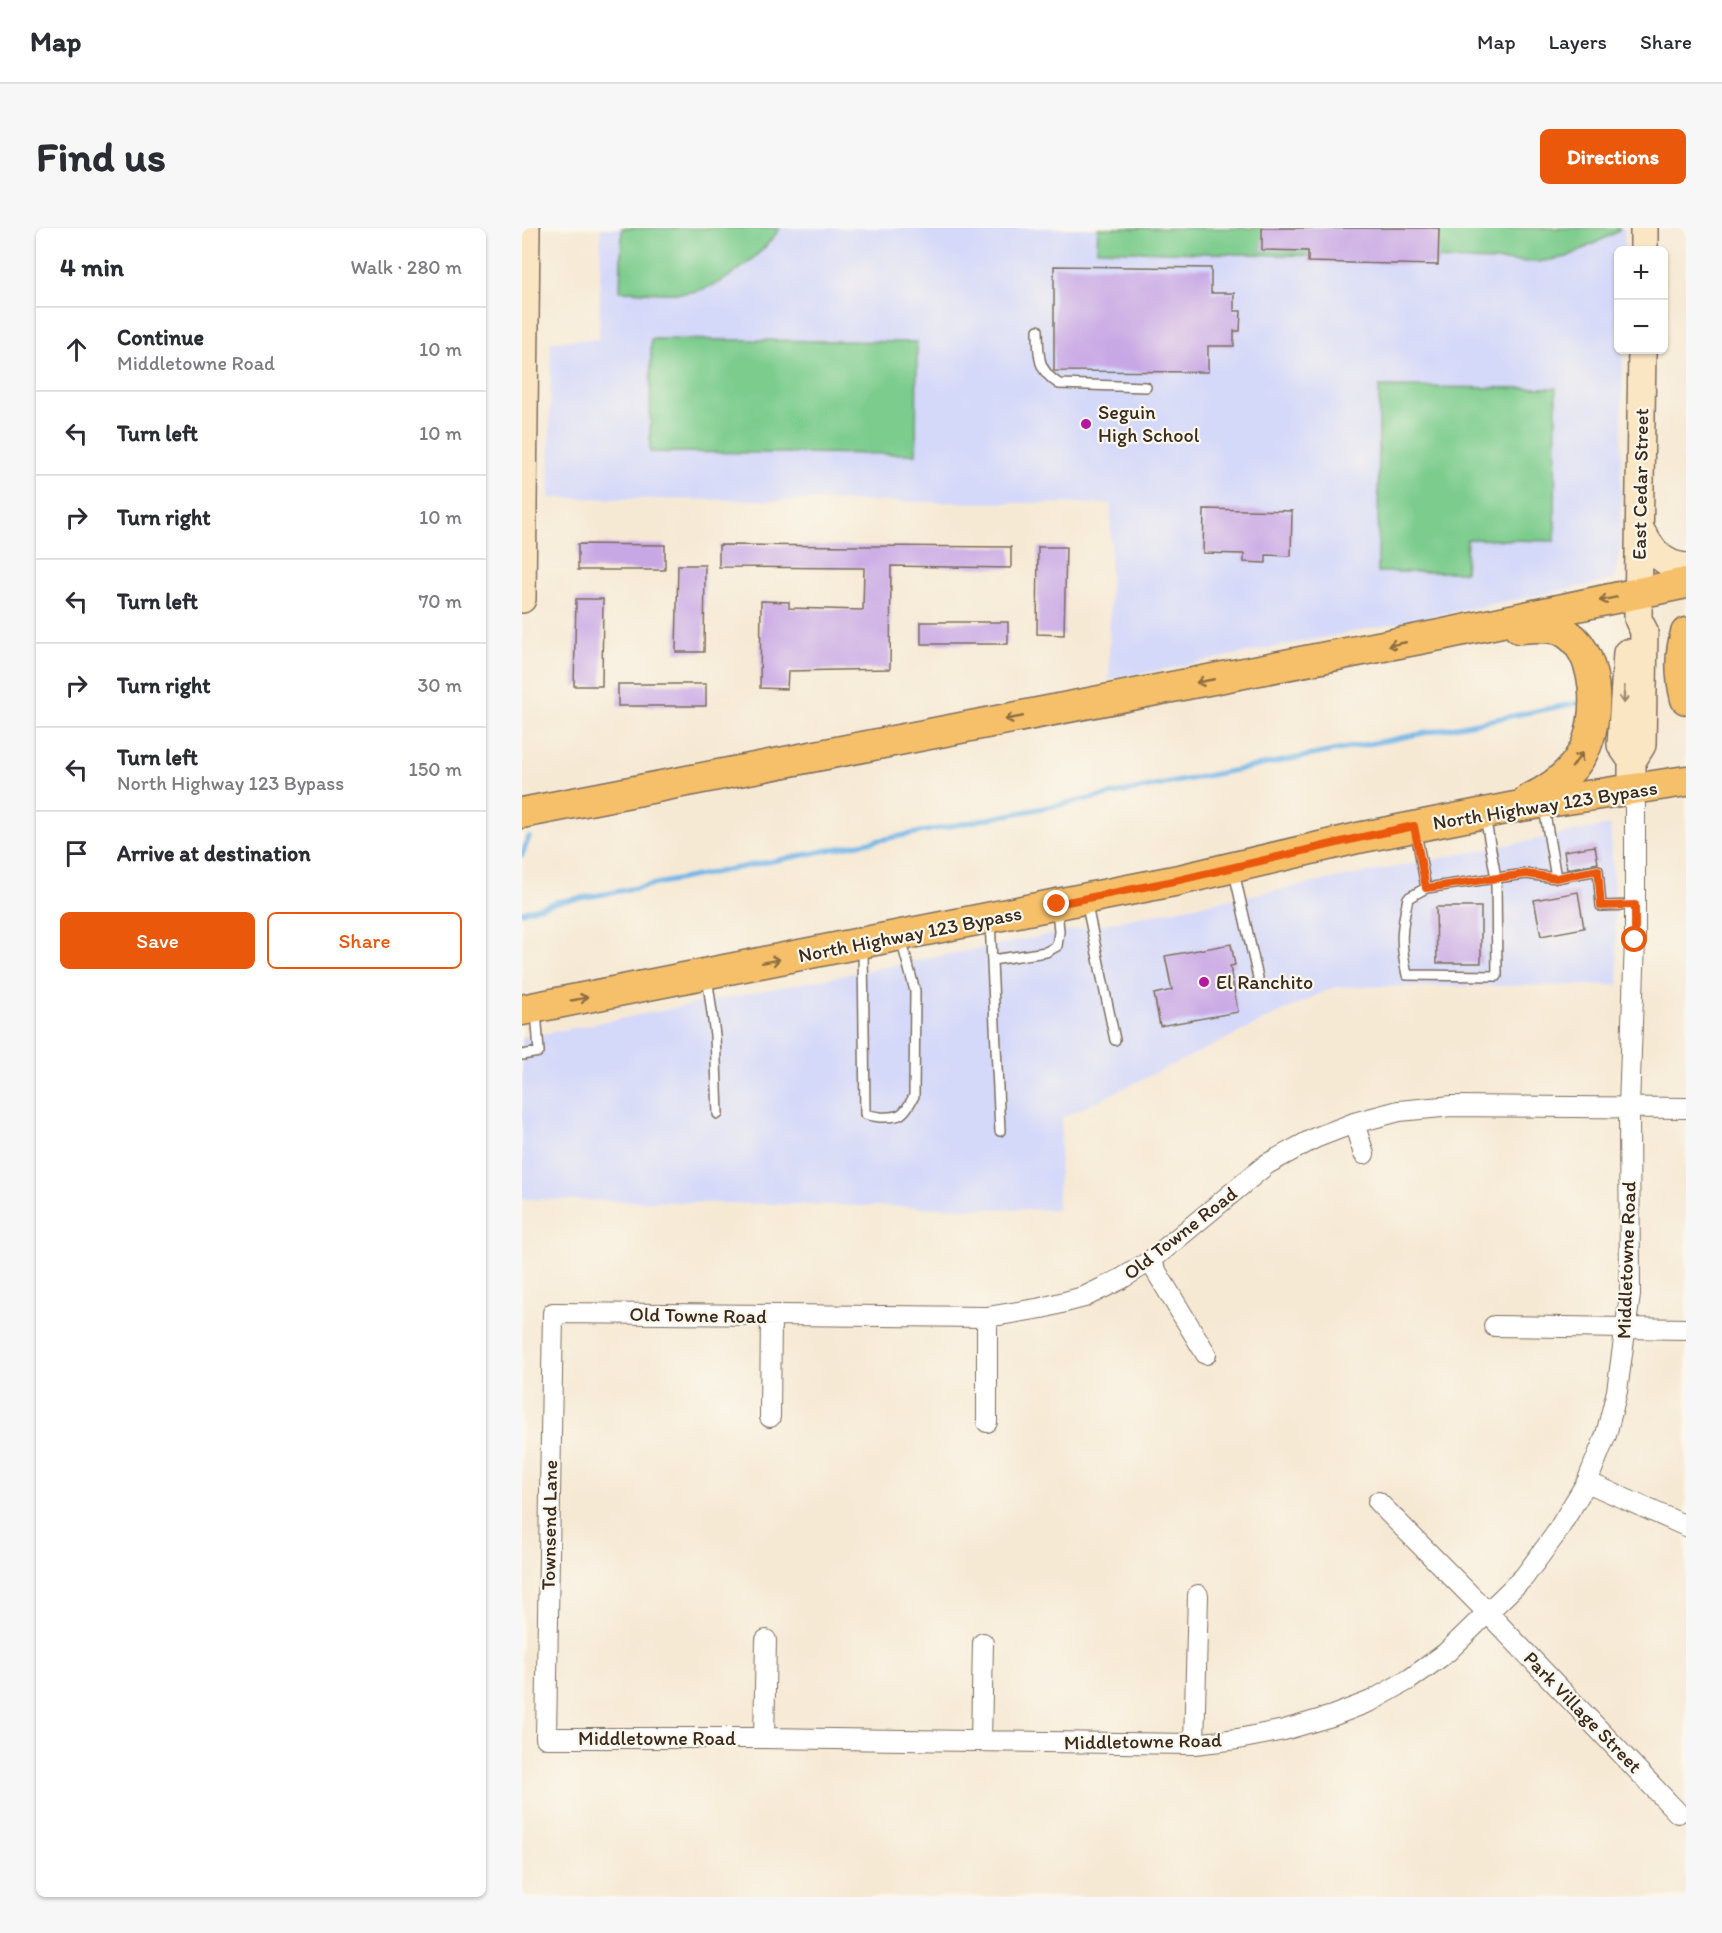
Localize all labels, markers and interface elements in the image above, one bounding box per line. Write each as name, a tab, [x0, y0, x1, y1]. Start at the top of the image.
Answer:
text: Map	[30, 24, 81, 58]
text: Map	[1477, 29, 1516, 54]
text: Layers	[1549, 29, 1607, 54]
text: Share	[1640, 29, 1692, 54]
button: Directions	[1540, 129, 1686, 184]
text: Find us	[36, 131, 166, 182]
map controls	[1614, 246, 1668, 354]
button: +	[1614, 246, 1668, 300]
text: 4 min	[60, 251, 124, 283]
text: Walk · 280 m	[350, 255, 462, 279]
button: −	[1614, 300, 1668, 354]
text: Continue	[117, 324, 204, 351]
icon: ahead	[60, 333, 93, 366]
text: 10 m	[419, 337, 462, 361]
text: Middletowne Road	[117, 351, 275, 375]
place label: Seguin High School	[1098, 400, 1200, 447]
street label: East Cedar Street	[1627, 408, 1653, 560]
icon: left	[60, 417, 93, 450]
marker: Seguin High School	[1079, 417, 1093, 431]
text: Turn left	[117, 420, 198, 447]
text: 10 m	[419, 421, 462, 445]
icon: right	[60, 501, 93, 534]
text: Turn right	[117, 504, 211, 531]
text: 10 m	[419, 505, 462, 529]
icon: left	[60, 585, 93, 618]
text: Turn left	[117, 588, 198, 615]
text: 70 m	[418, 589, 462, 613]
one-way arrow	[1599, 594, 1618, 605]
one-way arrow	[1388, 639, 1407, 650]
icon: right	[60, 669, 93, 702]
text: Turn right	[117, 672, 211, 699]
text: 30 m	[417, 673, 462, 697]
one-way arrow	[1196, 676, 1216, 687]
one-way arrow	[1618, 684, 1629, 704]
one-way arrow	[1005, 713, 1024, 724]
text: Turn left	[117, 744, 198, 771]
icon: left	[60, 753, 93, 786]
one-way arrow	[1571, 753, 1583, 769]
text: 150 m	[409, 757, 462, 781]
text: North Highway 123 Bypass	[117, 771, 344, 795]
street label: North Highway 123 Bypass	[1431, 775, 1659, 835]
icon: arrive	[60, 837, 93, 870]
text: Arrive at destination	[117, 840, 311, 867]
route end	[1043, 890, 1069, 916]
street label: North Highway 123 Bypass	[796, 901, 1024, 967]
button: Save	[60, 912, 255, 969]
button: Share	[267, 912, 462, 969]
route start	[1621, 926, 1647, 952]
one-way arrow	[760, 955, 780, 966]
place label: El Ranchito	[1216, 970, 1313, 994]
marker: El Ranchito	[1197, 975, 1211, 989]
one-way arrow	[569, 993, 589, 1004]
street label: Old Towne Road	[1118, 1181, 1242, 1285]
street label: Middletowne Road	[1611, 1181, 1641, 1339]
street label: Old Towne Road	[629, 1302, 767, 1328]
street label: Townsend Lane	[536, 1460, 562, 1590]
street label: Park Village Street	[1519, 1646, 1648, 1778]
street label: Middletowne Road	[578, 1726, 736, 1750]
street label: Middletowne Road	[1064, 1728, 1222, 1754]

